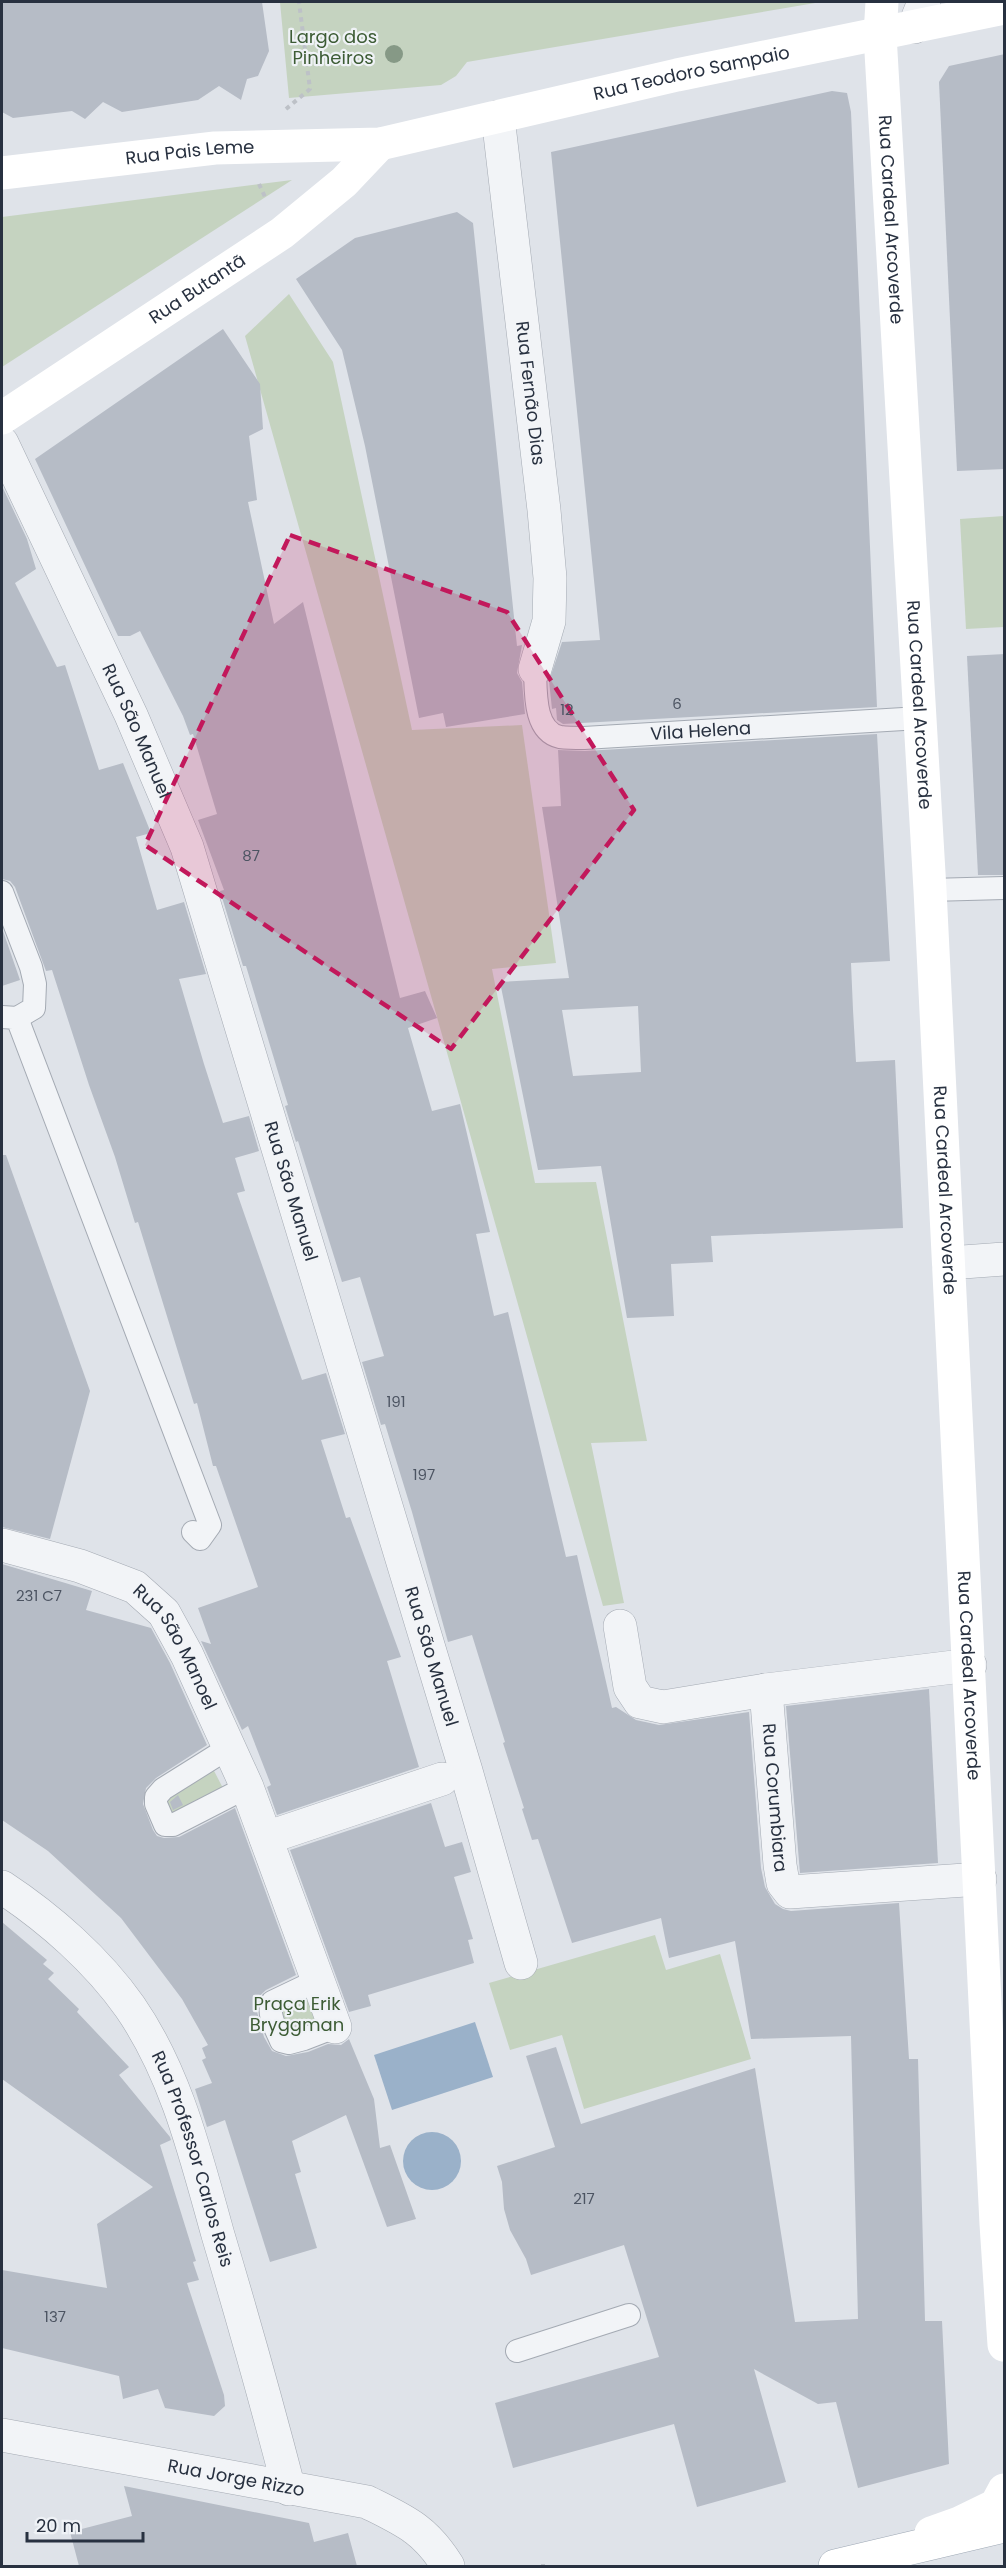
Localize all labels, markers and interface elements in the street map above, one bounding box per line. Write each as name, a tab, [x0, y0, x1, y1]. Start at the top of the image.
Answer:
park label: Largo dos Pinheiros	[289, 24, 377, 70]
street label: Rua Teodoro Sampaio	[591, 39, 792, 106]
street label: Rua Cardeal Arcoverde	[873, 114, 910, 325]
street label: Rua Pais Leme	[124, 134, 255, 170]
street label: Rua Butantã	[144, 248, 250, 330]
street label: Rua Fernão Dias	[510, 319, 552, 467]
street label: Rua Cardeal Arcoverde	[901, 599, 938, 810]
street label: Rua São Manuel	[96, 659, 178, 802]
house number: 6	[672, 693, 682, 714]
house number: 12	[560, 699, 574, 720]
street label: Vila Helena	[650, 715, 752, 746]
house number: 87	[242, 845, 260, 866]
street label: Rua Cardeal Arcoverde	[928, 1085, 963, 1295]
street label: Rua São Manuel	[259, 1118, 324, 1264]
house number: 191	[386, 1391, 406, 1412]
house number: 197	[413, 1464, 435, 1485]
street label: Rua Cardeal Arcoverde	[952, 1570, 987, 1781]
street label: Rua São Manoel	[128, 1578, 223, 1714]
street label: Rua São Manuel	[399, 1583, 465, 1729]
house number: 231 C7	[16, 1585, 62, 1606]
street label: Rua Corumbiara	[757, 1722, 794, 1874]
park label: Praça Erik Bryggman	[250, 1991, 344, 2037]
street label: Rua Professor Carlos Reis	[146, 2047, 240, 2270]
house number: 217	[573, 2188, 595, 2209]
house number: 137	[44, 2306, 66, 2327]
street label: Rua Jorge Rizzo	[166, 2453, 307, 2502]
scale bar	[27, 2505, 142, 2543]
text: 20 m	[36, 2513, 81, 2538]

